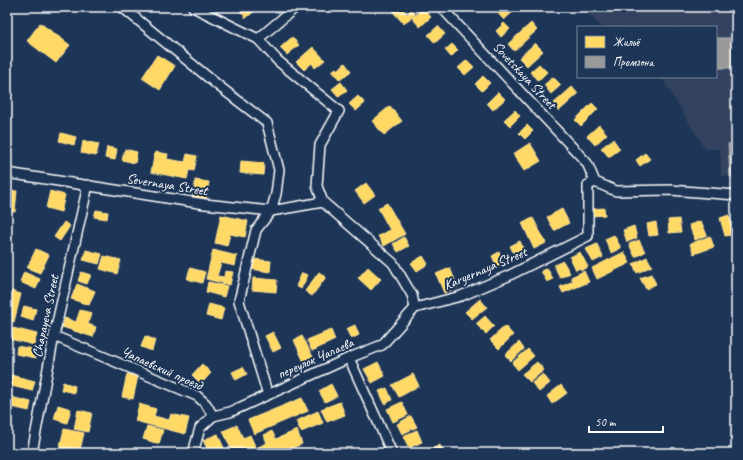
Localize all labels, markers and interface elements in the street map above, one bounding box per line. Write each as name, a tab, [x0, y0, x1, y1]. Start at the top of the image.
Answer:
legend	[577, 26, 717, 78]
text: Жильё	[613, 34, 641, 50]
street label: Sovetskaya Street	[489, 38, 561, 113]
text: Промзона	[613, 54, 655, 70]
street label: Severnaya Street	[125, 170, 210, 199]
street label: Karyernaya Street	[441, 243, 530, 294]
street label: Chapayeva Street	[28, 272, 63, 359]
street label: переулок Чапаева	[275, 334, 357, 383]
street label: Чапаевский проезд	[119, 343, 207, 395]
scale bar	[589, 408, 663, 434]
text: 50 m	[595, 414, 617, 430]

